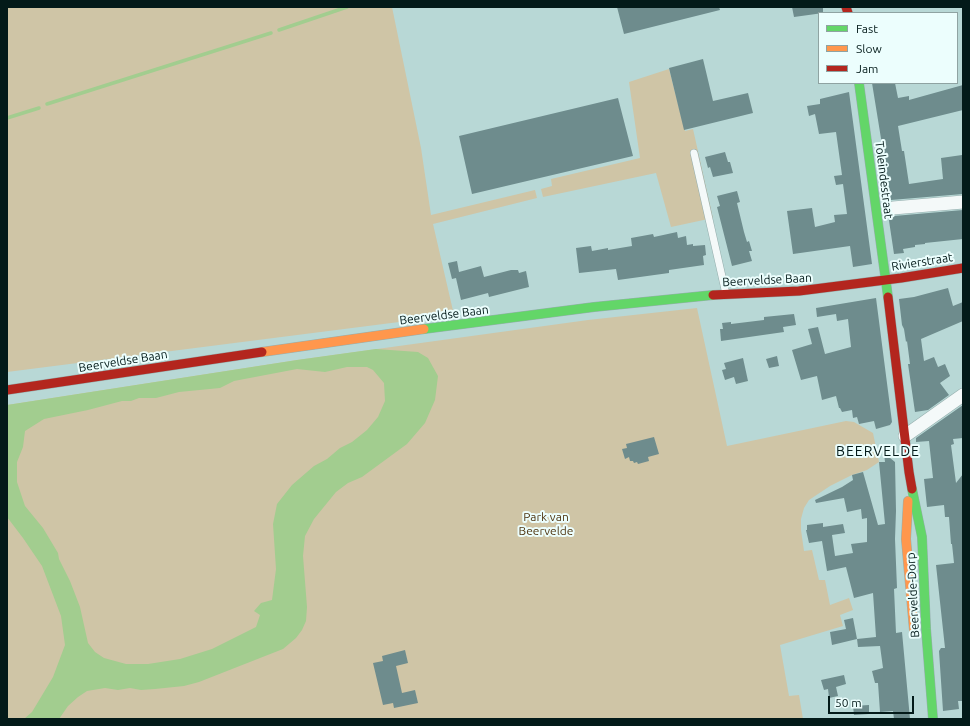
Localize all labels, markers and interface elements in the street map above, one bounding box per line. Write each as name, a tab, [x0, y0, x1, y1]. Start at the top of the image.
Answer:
legend	[818, 12, 958, 84]
text: Fast	[856, 22, 878, 35]
text: Slow	[856, 42, 882, 55]
text: Jam	[856, 62, 878, 75]
street label: Toleindestraat	[872, 141, 896, 219]
street label: Rivierstraat	[890, 250, 954, 274]
street label: Beerveldse Baan	[722, 270, 812, 290]
street label: Beerveldse Baan	[399, 302, 489, 328]
street label: Beerveldse Baan	[78, 347, 168, 375]
district label: BEERVELDE	[836, 443, 920, 459]
park label: Park van Beervelde	[519, 510, 573, 538]
street label: Beervelde-Dorp	[904, 552, 922, 638]
scale bar	[830, 688, 916, 714]
text: 50 m	[835, 696, 862, 709]

